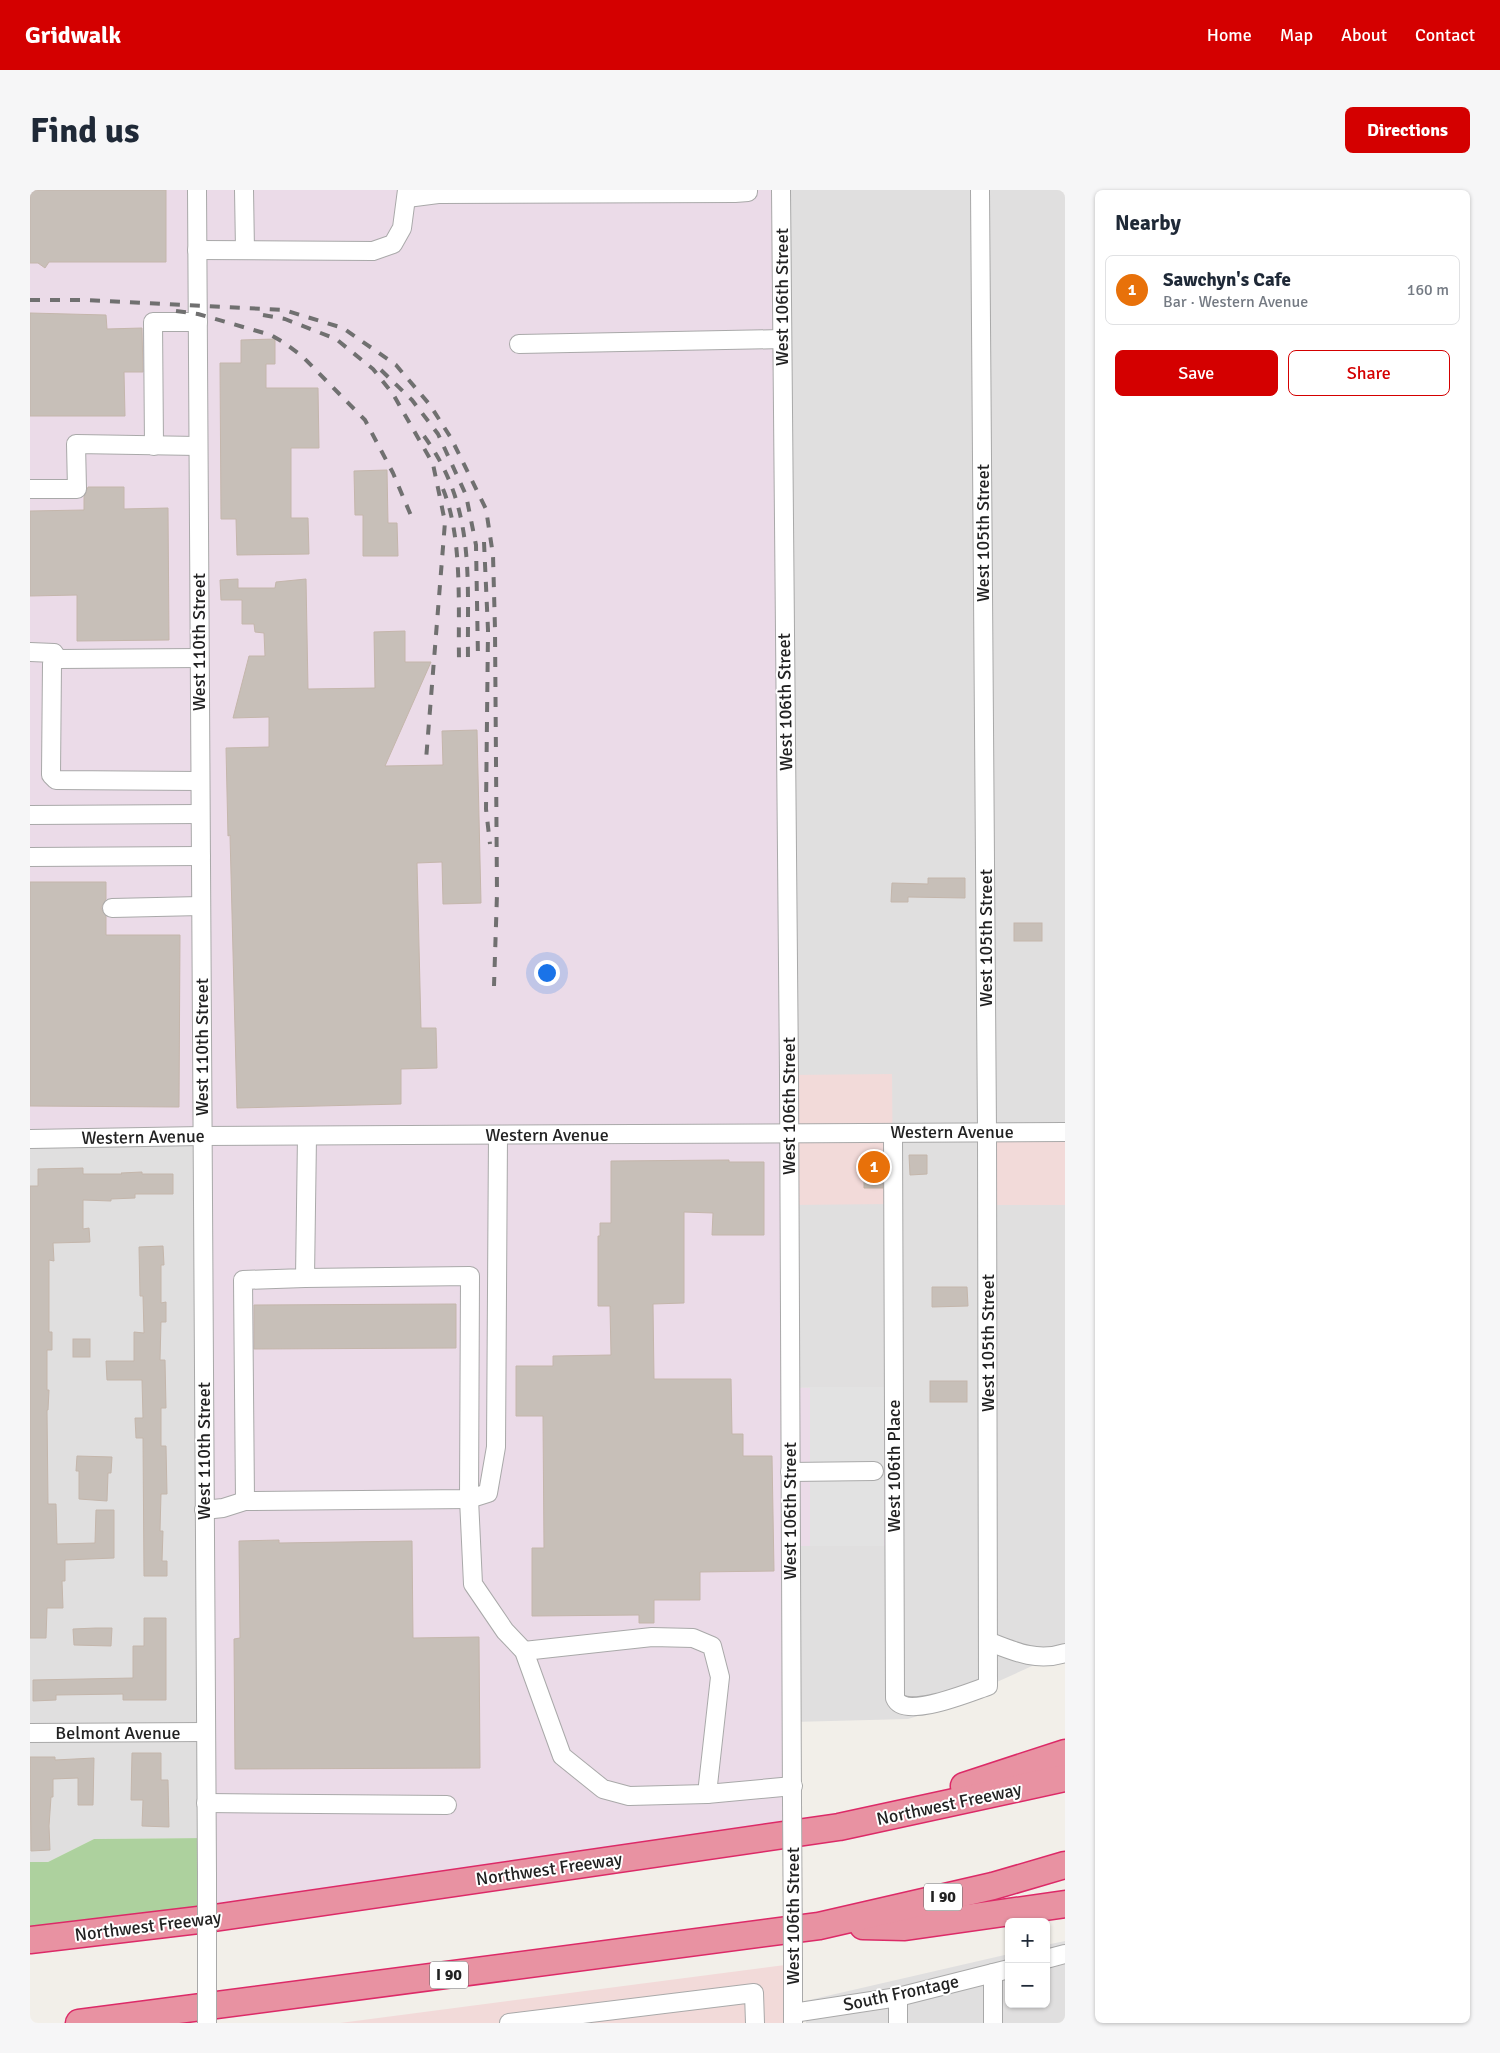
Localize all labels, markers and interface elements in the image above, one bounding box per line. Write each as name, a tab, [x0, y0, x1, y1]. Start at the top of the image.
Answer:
text: Gridwalk	[25, 20, 121, 50]
text: Home	[1207, 24, 1252, 46]
text: Map	[1280, 24, 1313, 46]
text: About	[1341, 24, 1387, 46]
text: Contact	[1415, 24, 1475, 46]
button: Directions	[1345, 107, 1470, 153]
text: Find us	[30, 109, 140, 152]
text: Nearby	[1115, 210, 1181, 236]
street label: West 106th Street	[771, 228, 793, 366]
text: Sawchyn's Cafe	[1163, 268, 1291, 292]
text: 1	[1128, 280, 1136, 300]
text: 160 m	[1407, 280, 1449, 300]
text: Bar · Western Avenue	[1163, 292, 1308, 312]
button: Save	[1115, 350, 1278, 396]
button: Share	[1288, 350, 1450, 396]
street label: West 105th Street	[972, 464, 994, 602]
street label: West 110th Street	[188, 573, 210, 711]
street label: West 106th Street	[773, 633, 797, 771]
street label: West 105th Street	[975, 869, 997, 1007]
your location	[534, 960, 560, 986]
street label: West 110th Street	[191, 978, 213, 1116]
street label: West 106th Street	[778, 1037, 800, 1175]
street label: Western Avenue	[890, 1121, 1014, 1143]
street label: Western Avenue	[485, 1124, 609, 1146]
street label: Western Avenue	[81, 1125, 205, 1149]
pin: 1	[858, 1148, 890, 1186]
street label: West 105th Street	[977, 1274, 999, 1412]
street label: West 110th Street	[193, 1382, 215, 1520]
street label: West 106th Place	[883, 1400, 905, 1532]
street label: West 106th Street	[779, 1442, 801, 1580]
street label: Belmont Avenue	[55, 1722, 181, 1744]
street label: Northwest Freeway	[875, 1778, 1024, 1830]
street label: West 106th Street	[782, 1847, 804, 1985]
street label: Northwest Freeway	[474, 1848, 624, 1890]
road number: I 90	[924, 1884, 962, 1910]
street label: Northwest Freeway	[73, 1906, 223, 1946]
map controls	[1005, 1918, 1050, 2008]
button: +	[1005, 1918, 1050, 1963]
road number: I 90	[430, 1962, 468, 1988]
button: −	[1005, 1963, 1050, 2008]
street label: South Frontage	[841, 1970, 961, 2016]

